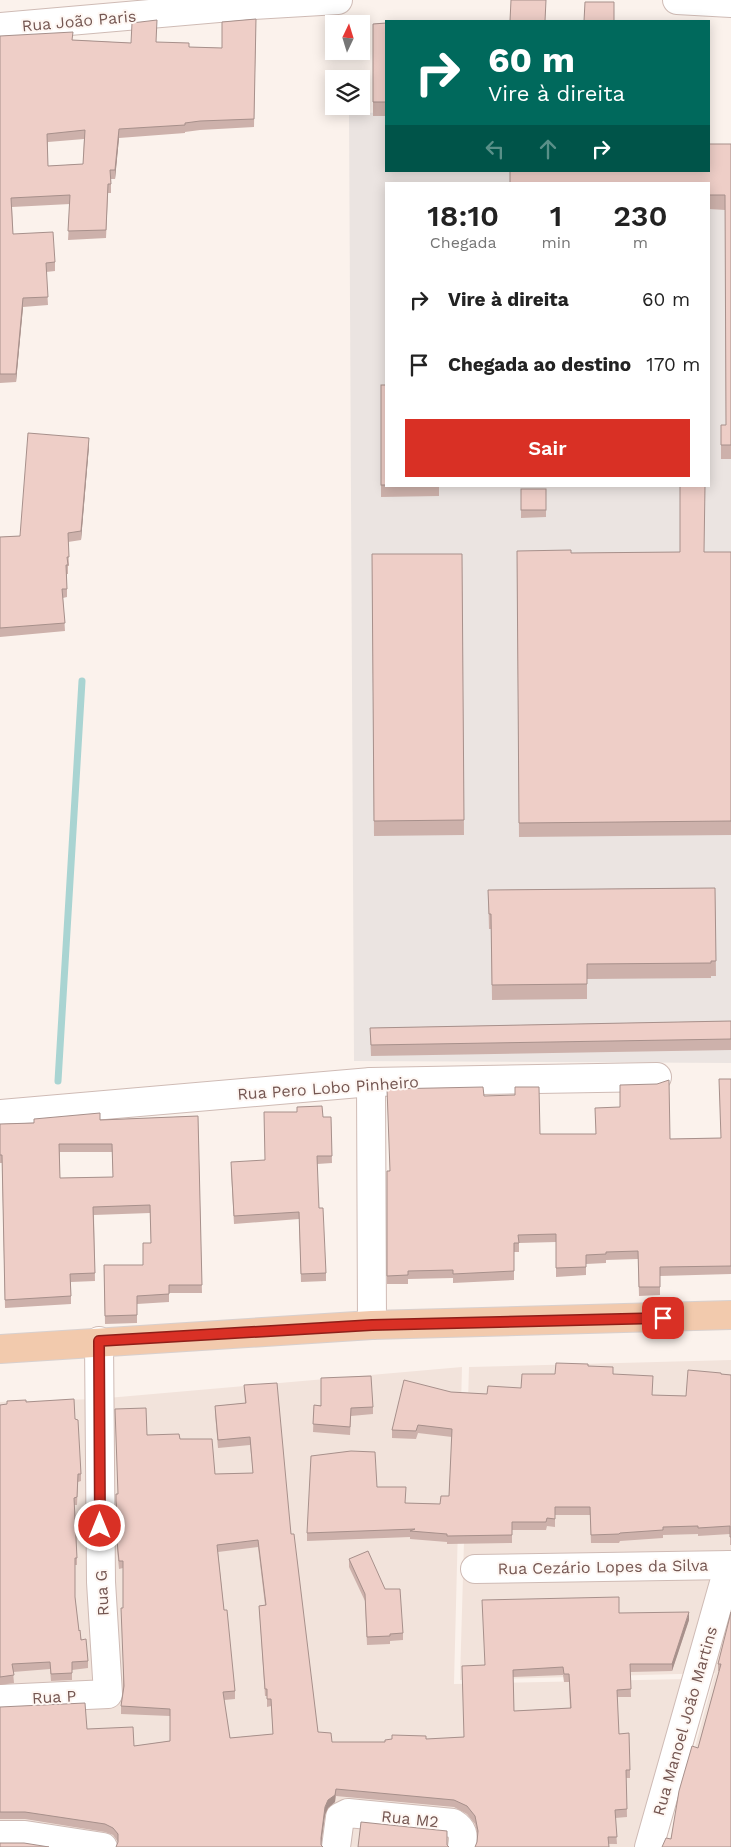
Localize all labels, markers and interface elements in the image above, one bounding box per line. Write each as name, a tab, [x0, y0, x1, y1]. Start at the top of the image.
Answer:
street label: Rua João Paris	[21, 7, 137, 35]
north arrow	[325, 15, 370, 60]
map controls	[325, 15, 370, 115]
text: 60 m	[488, 39, 575, 81]
icon: right	[405, 40, 470, 105]
button: layers	[325, 70, 370, 115]
text: Vire à direita	[488, 81, 625, 106]
icon: left	[481, 135, 509, 163]
icon: ahead	[534, 135, 562, 163]
icon: right	[587, 135, 615, 163]
text: 18:10	[427, 198, 499, 233]
text: 1	[550, 198, 562, 233]
text: 230	[613, 198, 668, 233]
text: Chegada	[430, 233, 497, 252]
text: min	[541, 233, 571, 252]
text: m	[633, 233, 648, 252]
icon: right	[405, 286, 433, 314]
text: Vire à direita	[448, 288, 569, 311]
text: 60 m	[642, 288, 690, 311]
icon: arrive	[405, 351, 433, 379]
text: Chegada ao destino	[448, 353, 631, 376]
text: 170 m	[646, 353, 700, 376]
button: Sair	[405, 419, 690, 477]
street label: Rua Pero Lobo Pinheiro	[237, 1072, 419, 1104]
pin	[642, 1297, 684, 1339]
icon: arrive	[649, 1304, 677, 1332]
position arrow	[73, 1499, 125, 1551]
street label: Rua Cezário Lopes da Silva	[498, 1556, 708, 1578]
street label: Rua G	[91, 1569, 113, 1617]
street label: Rua Manoel João Martins	[649, 1624, 721, 1818]
street label: Rua P	[31, 1686, 77, 1708]
street label: Rua M2	[380, 1807, 440, 1831]

